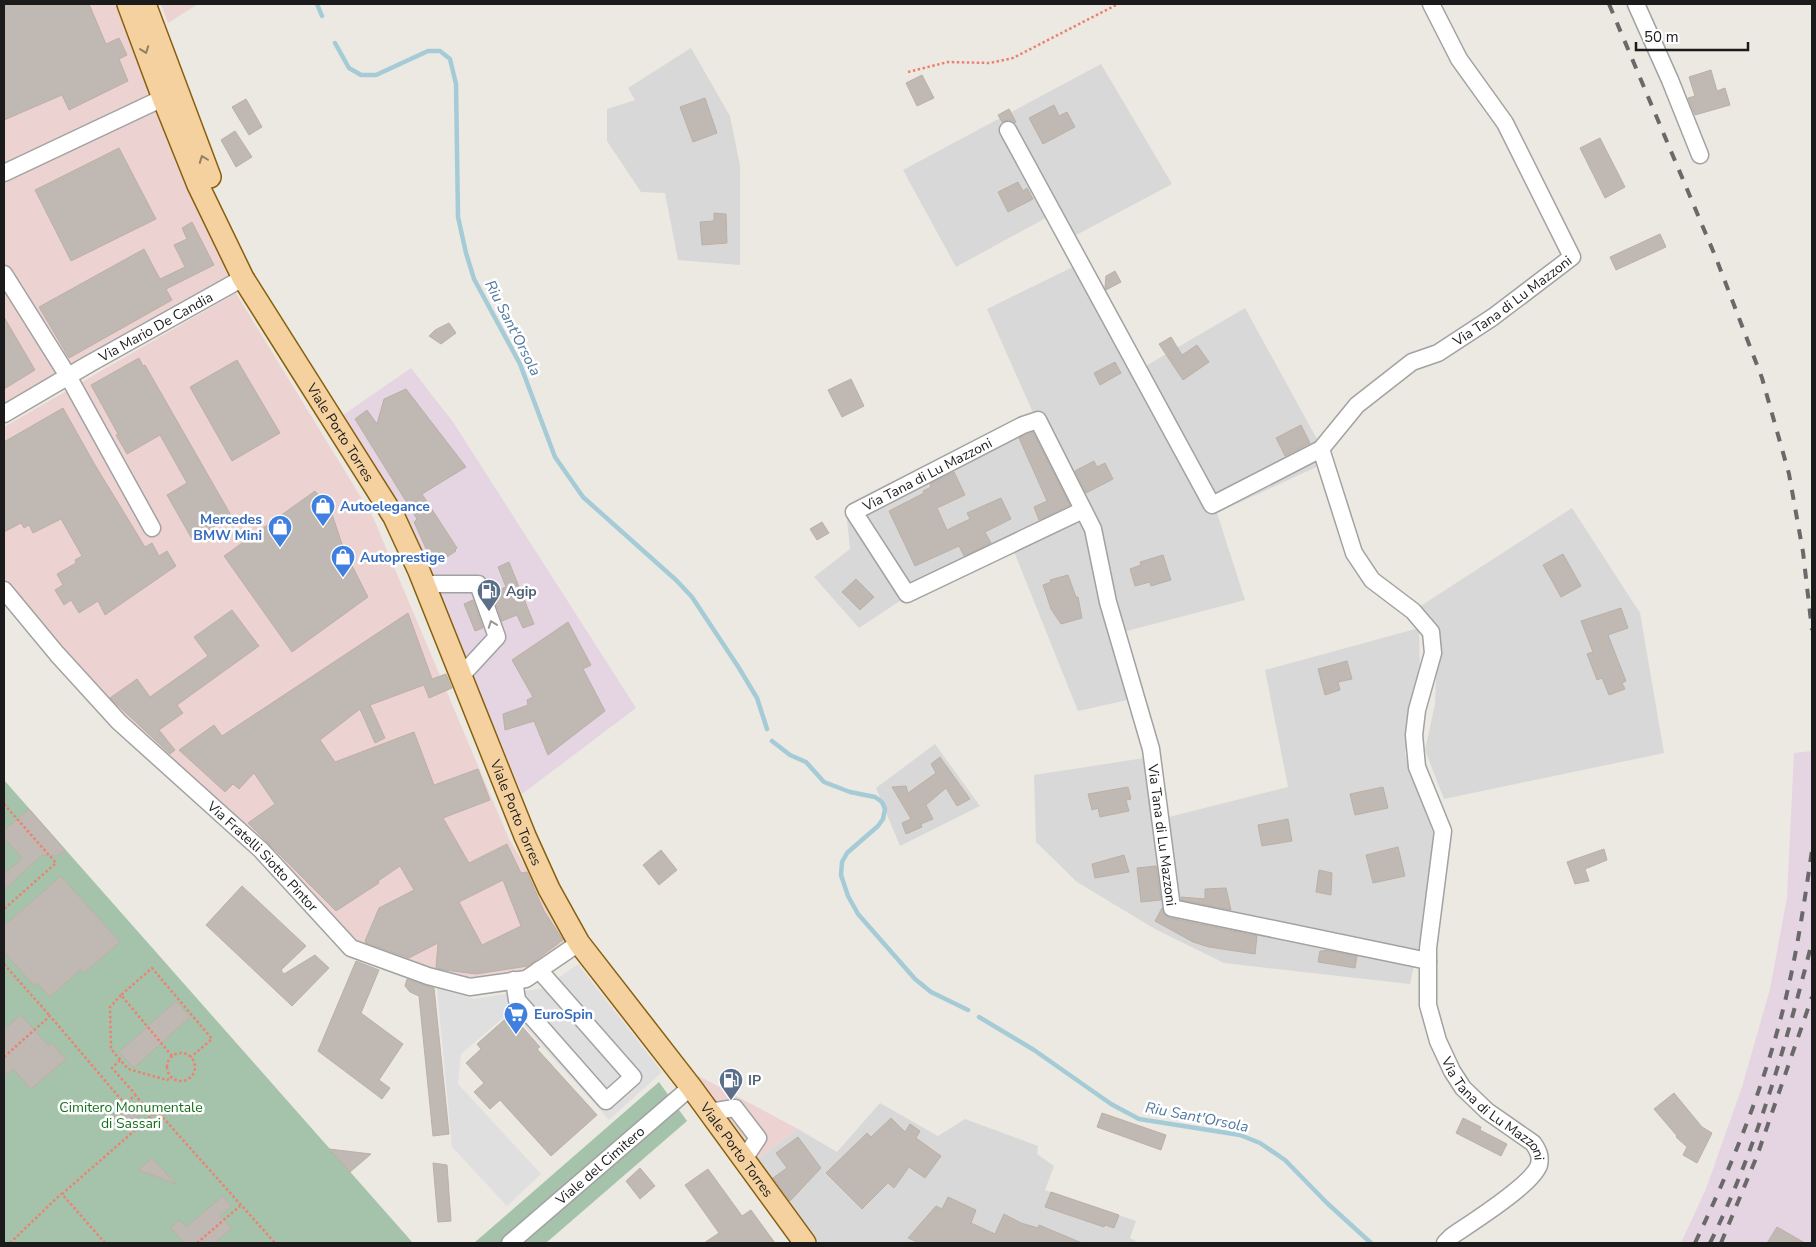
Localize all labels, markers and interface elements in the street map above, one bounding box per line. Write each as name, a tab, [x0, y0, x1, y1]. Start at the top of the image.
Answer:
scale bar	[1636, 20, 1748, 52]
text: 50 m	[1644, 27, 1679, 47]
one-way arrow	[139, 45, 149, 53]
one-way arrow	[199, 155, 209, 164]
street label: Via Tana di Lu Mazzoni	[1448, 251, 1576, 351]
water label: Riu Sant'Orsola	[480, 277, 546, 379]
street label: Via Mario De Candia	[94, 287, 216, 367]
street label: Viale Porto Torres	[302, 379, 379, 485]
street label: Via Tana di Lu Mazzoni	[858, 433, 995, 516]
shop icon: Autoelegance	[310, 493, 336, 527]
place label: Autoelegance	[340, 497, 430, 516]
place label: Mercedes BMW Mini	[193, 510, 262, 545]
shop icon: Mercedes BMW Mini	[267, 514, 293, 548]
shop icon: Autoprestige	[330, 544, 356, 578]
place label: Autoprestige	[360, 548, 445, 567]
fuel station icon: Agip	[476, 578, 502, 612]
place label: Agip	[506, 582, 537, 601]
one-way arrow	[488, 620, 498, 629]
street label: Viale Porto Torres	[486, 756, 547, 869]
street label: Via Tana di Lu Mazzoni	[1143, 762, 1181, 907]
street label: Via Fratelli Siotto Pintor	[203, 796, 322, 916]
supermarket icon: EuroSpin	[503, 1001, 529, 1035]
place label: EuroSpin	[534, 1005, 593, 1024]
street label: Via Tana di Lu Mazzoni	[1437, 1053, 1549, 1161]
fuel station icon: IP	[718, 1067, 744, 1101]
place label: IP	[748, 1071, 761, 1090]
water label: Riu Sant'Orsola	[1144, 1097, 1250, 1137]
park label: Cimitero Monumentale di Sassari	[59, 1098, 203, 1133]
street label: Viale Porto Torres	[695, 1098, 778, 1201]
street label: Viale del Cimitero	[551, 1121, 649, 1210]

